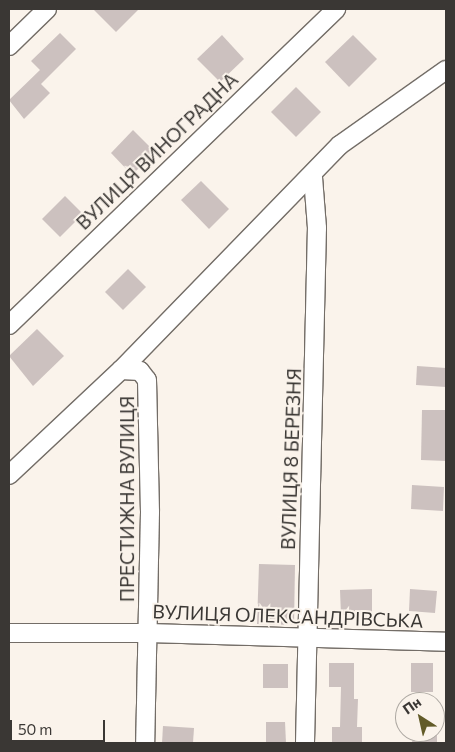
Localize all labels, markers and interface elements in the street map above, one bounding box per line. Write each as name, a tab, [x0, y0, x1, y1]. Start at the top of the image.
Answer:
street label: ВУЛИЦЯ ВИНОГРАДНА	[71, 68, 243, 234]
street label: ВУЛИЦЯ 8 БЕРЕЗНЯ	[276, 368, 306, 550]
street label: ПРЕСТИЖНА ВУЛИЦЯ	[116, 396, 138, 602]
street label: ВУЛИЦЯ ОЛЕКСАНДРІВСЬКА	[152, 600, 424, 632]
north arrow	[395, 692, 445, 742]
text: Пн	[399, 693, 424, 717]
scale bar	[12, 710, 108, 742]
text: 50 m	[18, 720, 52, 738]

